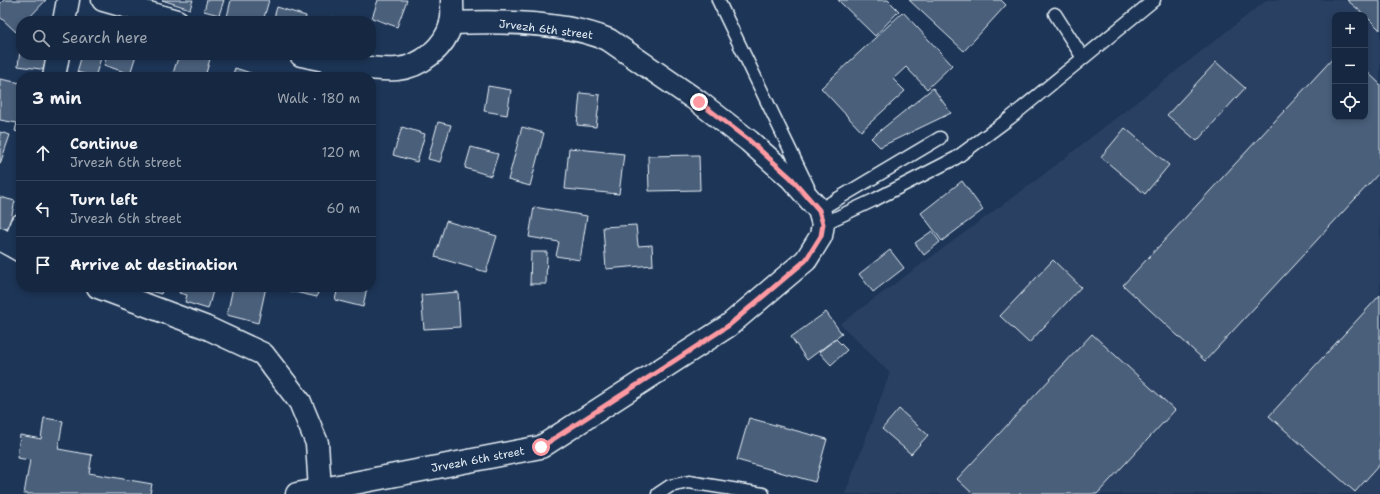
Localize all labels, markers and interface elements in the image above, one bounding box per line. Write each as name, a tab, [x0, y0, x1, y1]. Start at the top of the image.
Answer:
map controls	[1332, 12, 1368, 120]
button: +	[1332, 12, 1368, 48]
search box	[16, 16, 376, 60]
street label: Jrvezh 6th street	[498, 16, 594, 43]
icon: search	[30, 27, 52, 49]
text: Search here	[62, 28, 148, 48]
button: −	[1332, 48, 1368, 84]
button: locate	[1332, 84, 1368, 120]
text: 3 min	[32, 87, 82, 109]
text: Walk · 180 m	[277, 90, 360, 107]
route end	[690, 93, 708, 111]
text: Continue	[70, 134, 138, 154]
icon: ahead	[32, 142, 54, 164]
text: 120 m	[322, 144, 360, 161]
text: Jrvezh 6th street	[70, 154, 182, 171]
text: Turn left	[70, 190, 138, 210]
icon: left	[32, 198, 54, 220]
text: 60 m	[327, 200, 360, 217]
text: Jrvezh 6th street	[70, 210, 182, 227]
icon: arrive	[32, 254, 54, 276]
text: Arrive at destination	[70, 255, 238, 275]
route start	[532, 438, 550, 456]
street label: Jrvezh 6th street	[430, 443, 526, 476]

